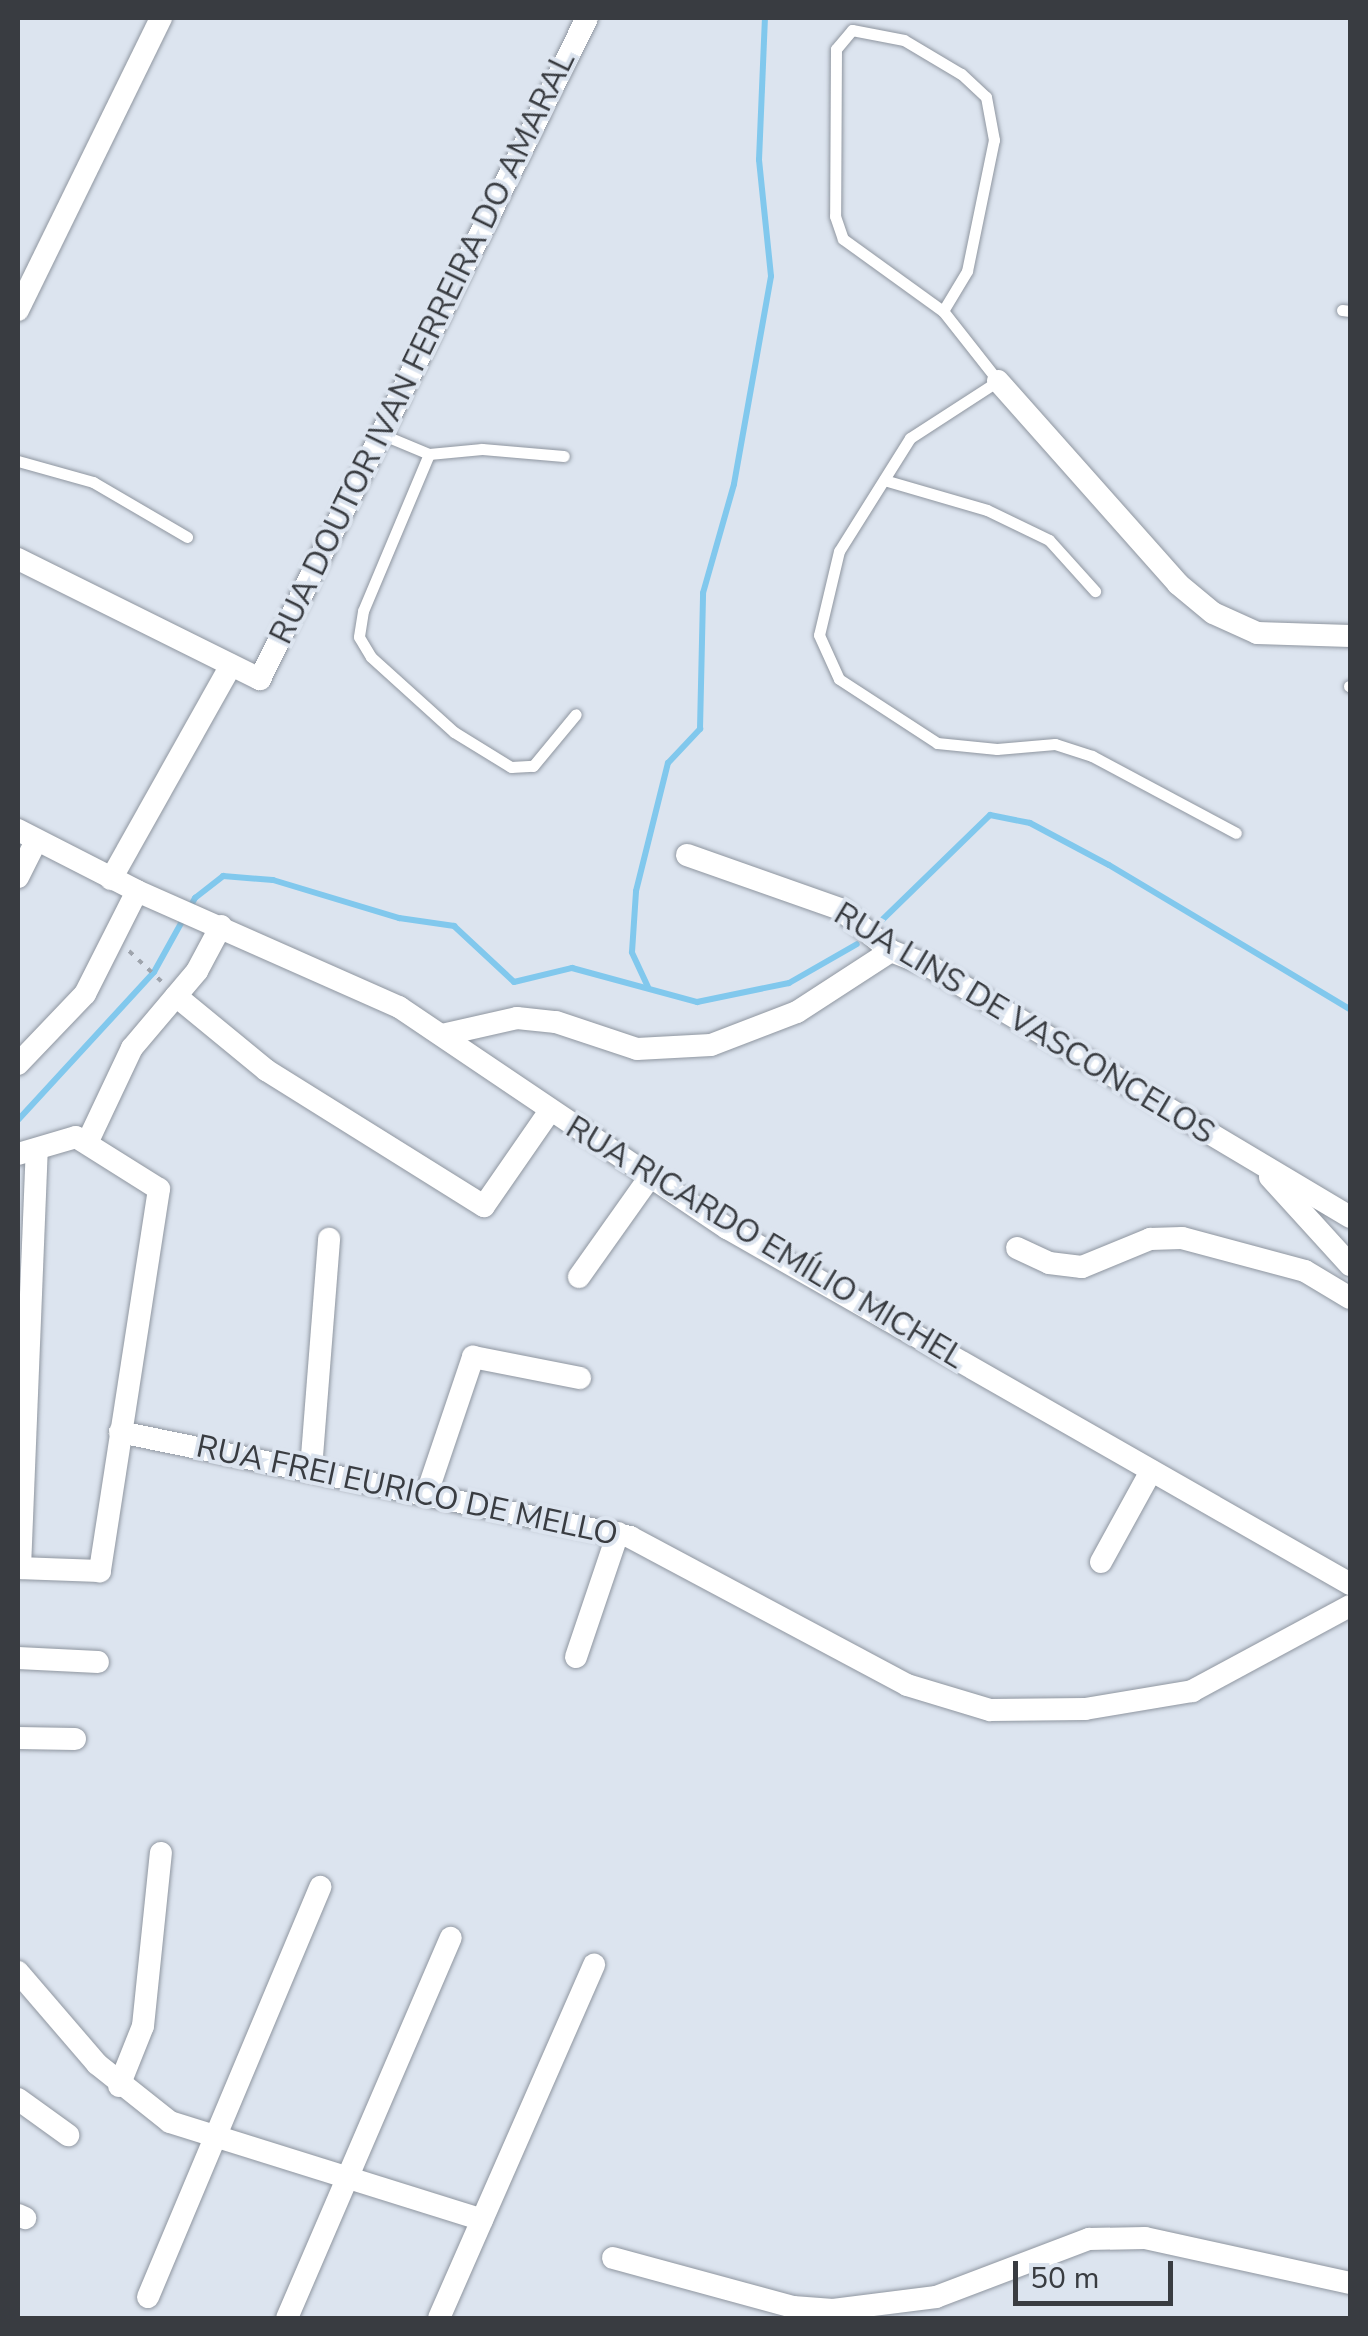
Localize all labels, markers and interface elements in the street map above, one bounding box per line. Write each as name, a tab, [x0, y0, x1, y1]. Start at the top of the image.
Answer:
street label: RUA DOUTOR IVAN FERREIRA DO AMARAL	[262, 46, 584, 650]
street label: RUA LINS DE VASCONCELOS	[827, 895, 1221, 1153]
street label: RUA RICARDO EMÍLIO MICHEL	[559, 1109, 971, 1377]
street label: RUA FREI EURICO DE MELLO	[193, 1428, 621, 1554]
scale bar	[1018, 2241, 1178, 2303]
text: 50 m	[1030, 2258, 1099, 2299]

